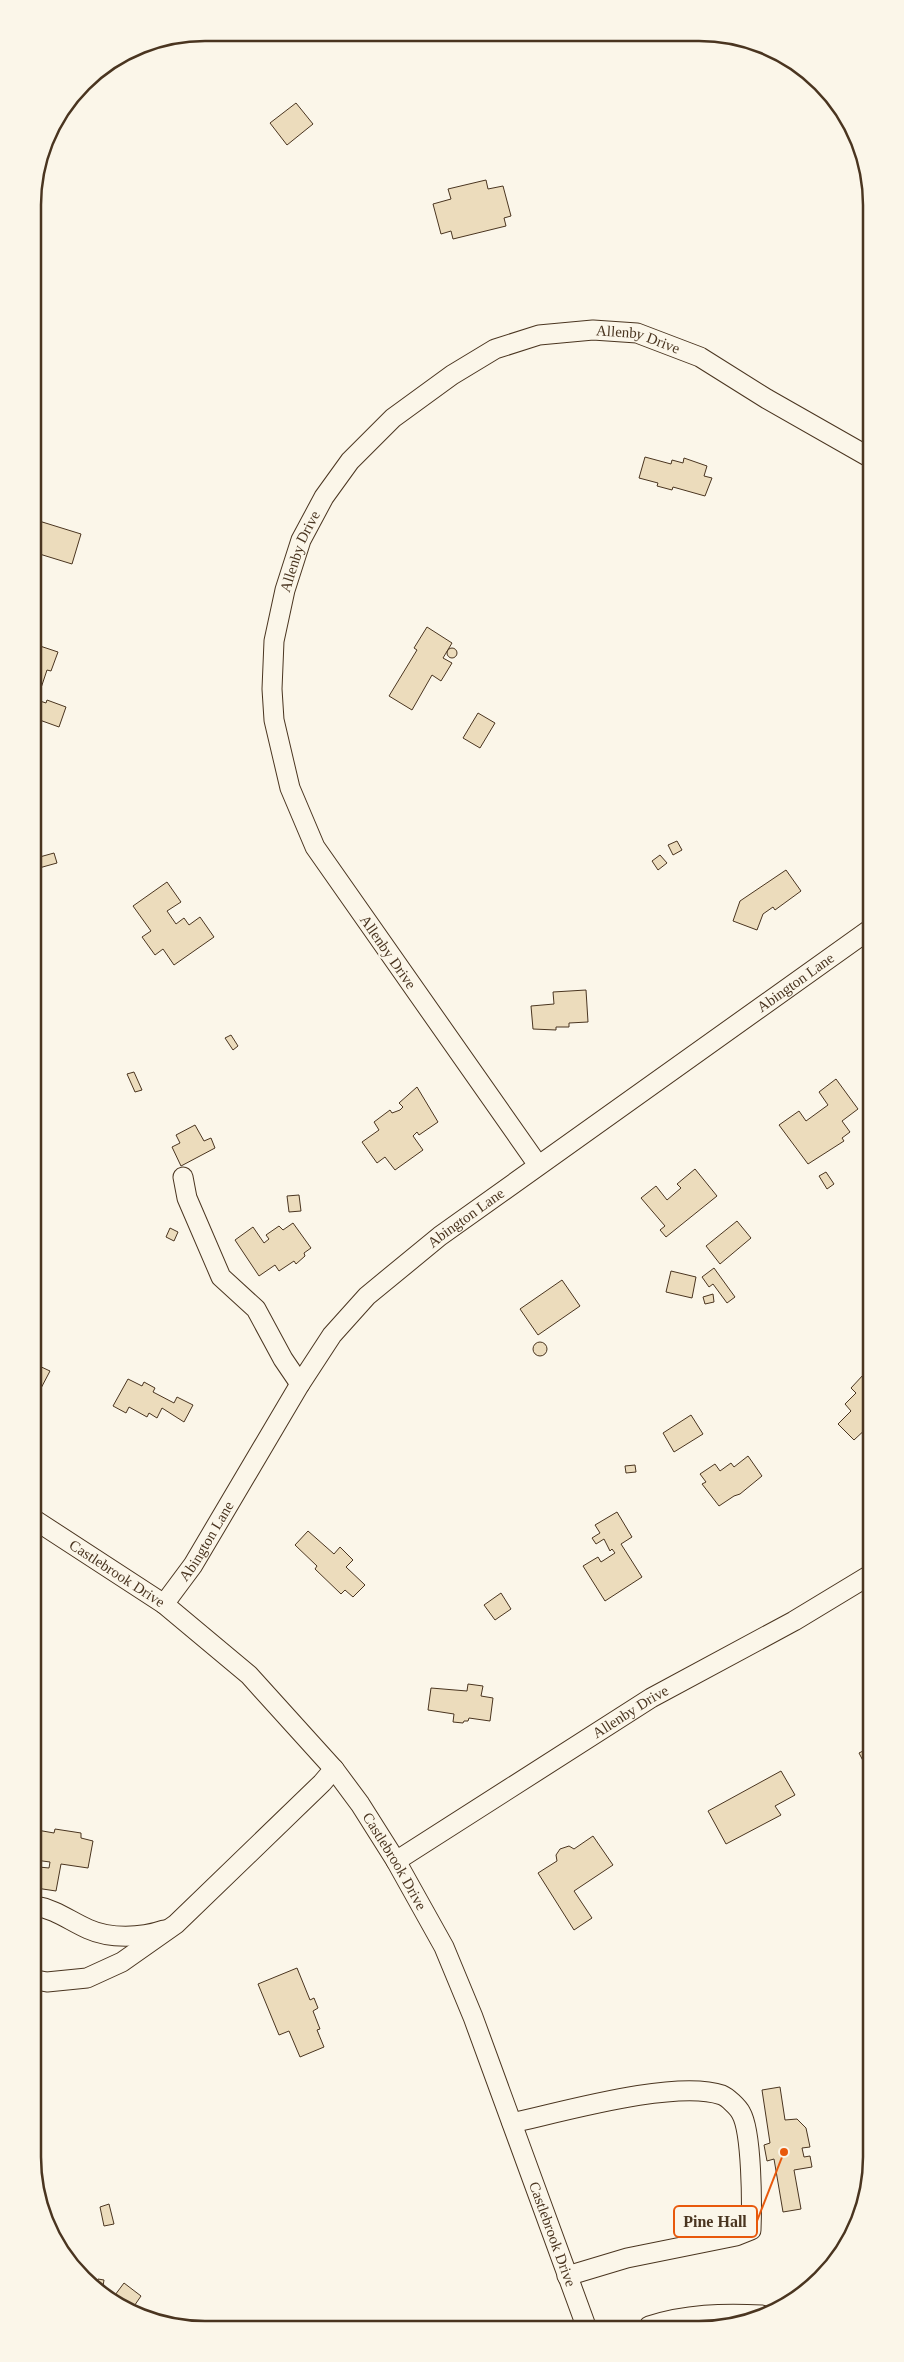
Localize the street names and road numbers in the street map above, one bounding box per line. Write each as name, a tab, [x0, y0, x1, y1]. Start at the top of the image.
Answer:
street label: Allenby Drive	[596, 322, 682, 357]
street label: Allenby Drive	[277, 508, 323, 594]
street label: Allenby Drive	[357, 912, 419, 992]
street label: Abington Lane	[754, 949, 837, 1015]
street label: Abington Lane	[424, 1185, 508, 1251]
street label: Abington Lane	[176, 1498, 237, 1584]
street label: Castlebrook Drive	[66, 1537, 168, 1611]
street label: Allenby Drive	[590, 1682, 671, 1741]
street label: Castlebrook Drive	[360, 1810, 430, 1913]
street label: Castlebrook Drive	[526, 2180, 579, 2289]

